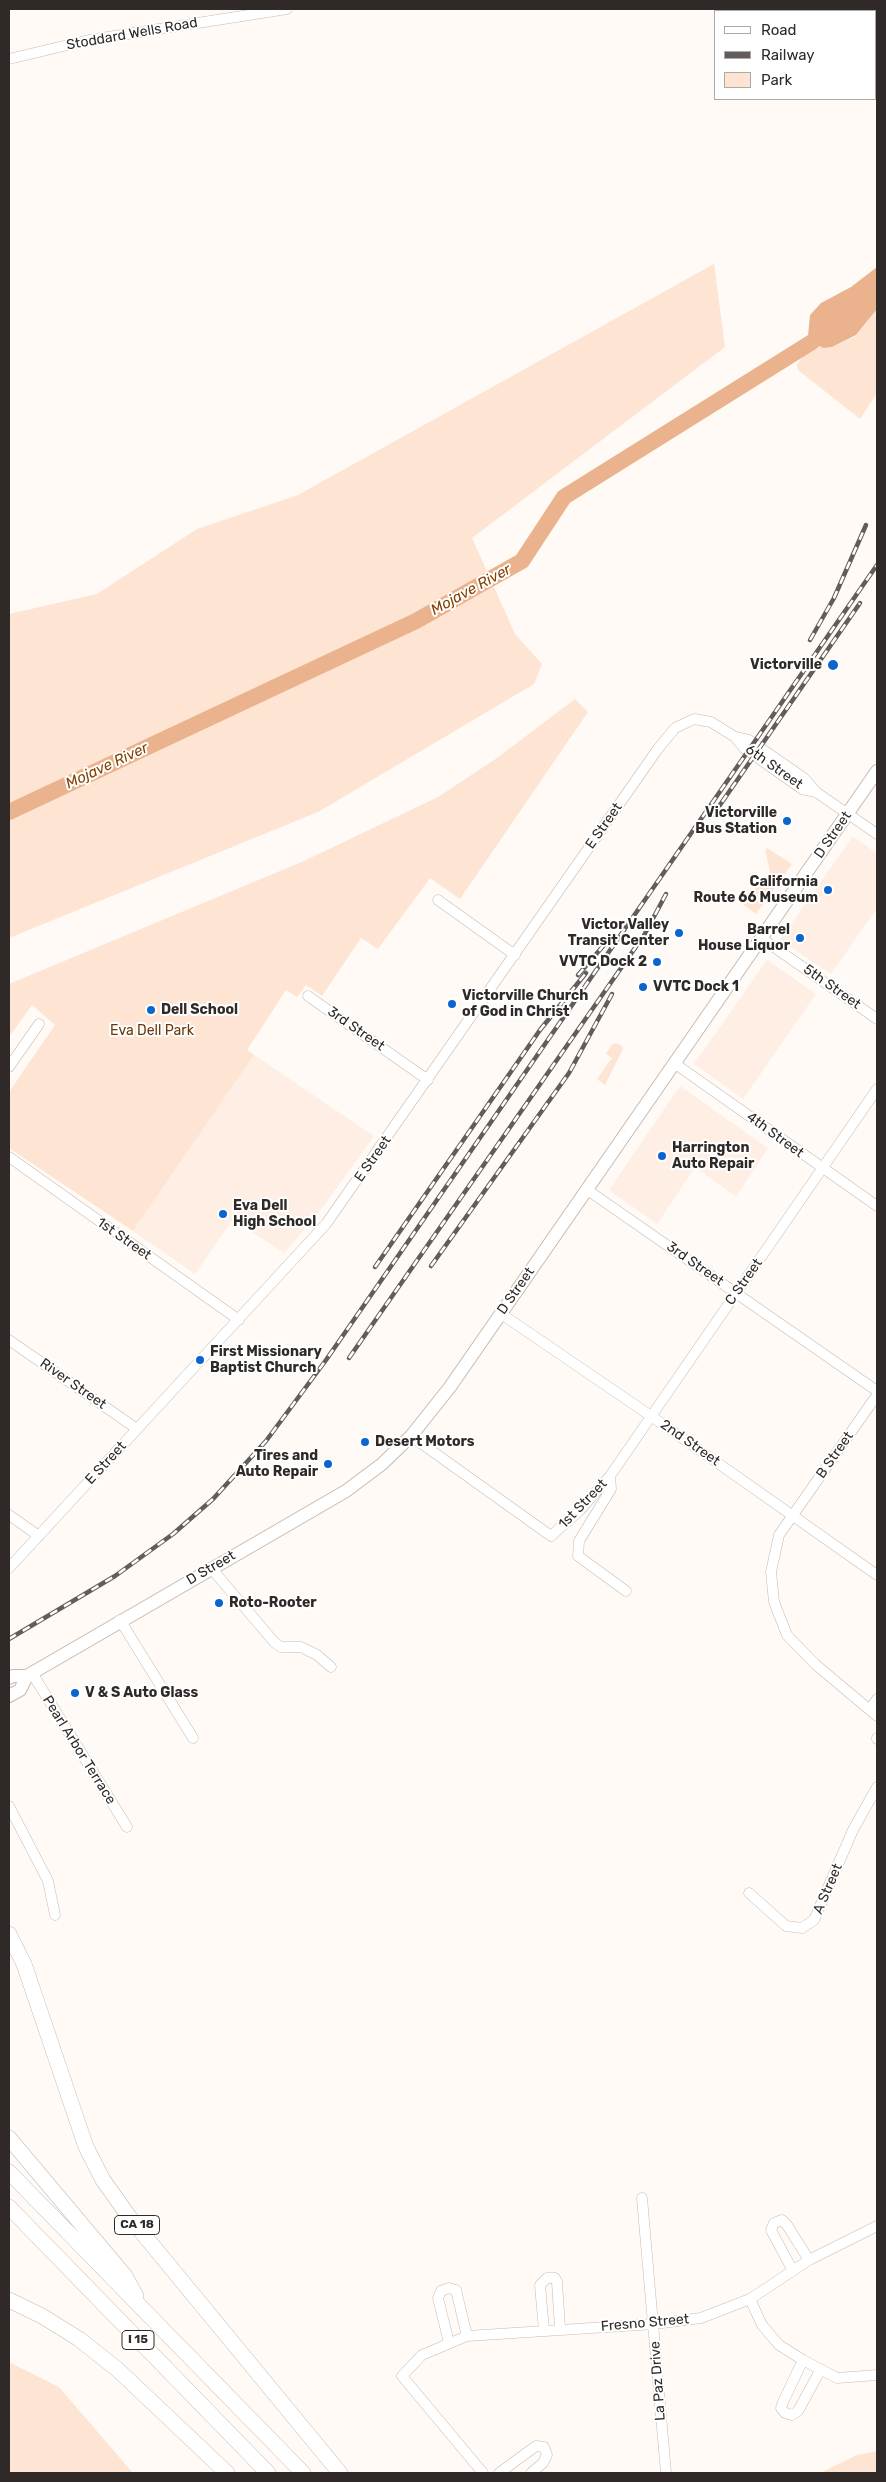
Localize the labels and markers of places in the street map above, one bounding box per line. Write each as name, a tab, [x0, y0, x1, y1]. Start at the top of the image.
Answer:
place label: Victorville	[750, 657, 822, 673]
marker: Victorville	[826, 658, 840, 672]
place label: Victorville Bus Station	[695, 805, 777, 838]
marker: Victorville Bus Station	[781, 815, 793, 827]
place label: California Route 66 Museum	[693, 874, 818, 906]
marker: California Route 66 Museum	[822, 884, 834, 896]
place label: Victor Valley Transit Center	[568, 917, 669, 950]
place label: Barrel House Liquor	[698, 922, 790, 954]
marker: Victor Valley Transit Center	[673, 927, 685, 939]
marker: Barrel House Liquor	[794, 932, 806, 944]
place label: VVTC Dock 2	[559, 954, 647, 970]
marker: VVTC Dock 2	[651, 956, 663, 968]
place label: VVTC Dock 1	[653, 979, 739, 995]
marker: VVTC Dock 1	[637, 981, 649, 993]
place label: Victorville Church of God in Christ	[462, 988, 588, 1020]
marker: Victorville Church of God in Christ	[446, 998, 458, 1010]
place label: Dell School	[161, 1002, 238, 1018]
marker: Dell School	[145, 1004, 157, 1016]
place label: Harrington Auto Repair	[672, 1140, 754, 1172]
marker: Harrington Auto Repair	[656, 1150, 668, 1162]
place label: Eva Dell High School	[233, 1198, 316, 1230]
marker: Eva Dell High School	[217, 1208, 229, 1220]
place label: First Missionary Baptist Church	[210, 1344, 322, 1376]
marker: First Missionary Baptist Church	[194, 1354, 206, 1366]
place label: Desert Motors	[375, 1434, 475, 1450]
marker: Desert Motors	[359, 1436, 371, 1448]
place label: Tires and Auto Repair	[236, 1448, 318, 1480]
marker: Tires and Auto Repair	[322, 1458, 334, 1470]
place label: Roto-Rooter	[229, 1595, 317, 1611]
marker: Roto-Rooter	[213, 1597, 225, 1609]
place label: V & S Auto Glass	[85, 1685, 198, 1701]
marker: V & S Auto Glass	[69, 1687, 81, 1699]

